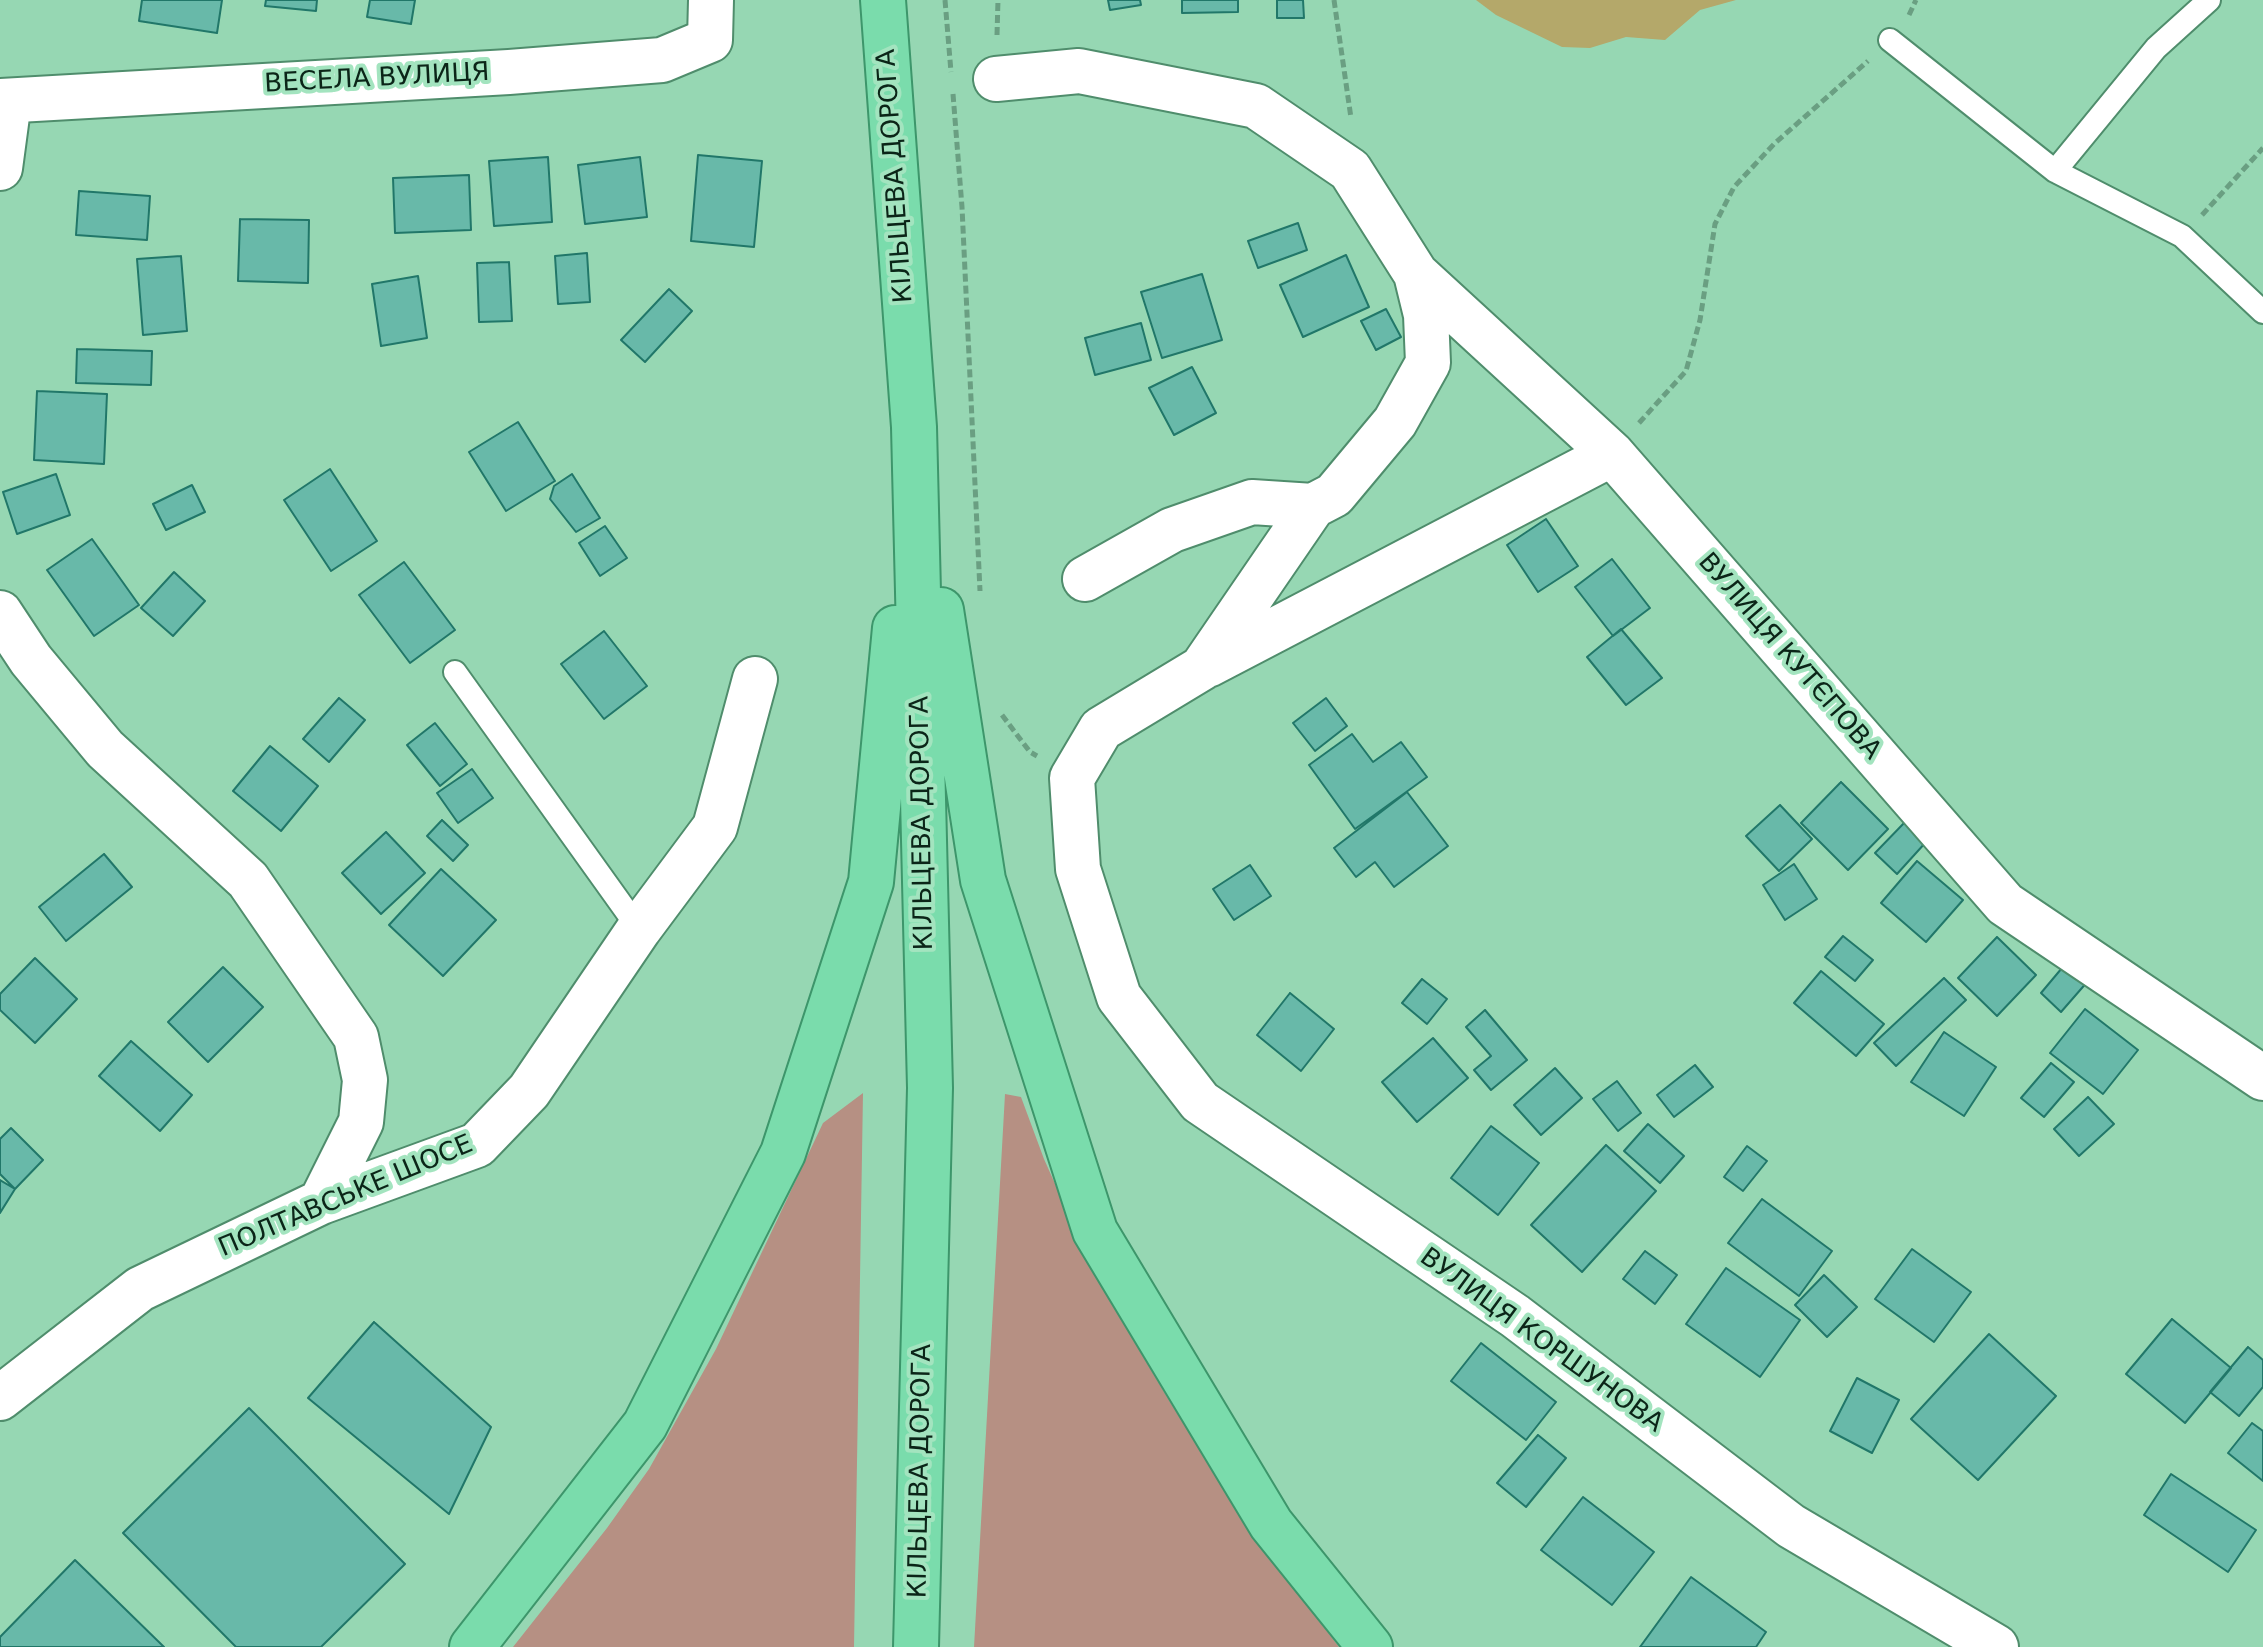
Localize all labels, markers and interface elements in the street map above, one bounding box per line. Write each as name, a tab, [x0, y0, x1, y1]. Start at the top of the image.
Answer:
street label: КІЛЬЦЕВА ДОРОГА	[872, 48, 920, 304]
street label: ВЕСЕЛА ВУЛИЦЯ	[264, 58, 490, 100]
street label: ВУЛИЦЯ КУТЄПОВА	[1691, 547, 1887, 767]
street label: КІЛЬЦЕВА ДОРОГА	[905, 695, 941, 951]
street label: ПОЛТАВСЬКЕ ШОСЕ	[214, 1129, 478, 1265]
street label: ВУЛИЦЯ КОРШУНОВА	[1413, 1242, 1669, 1440]
street label: КІЛЬЦЕВА ДОРОГА	[903, 1343, 939, 1599]

